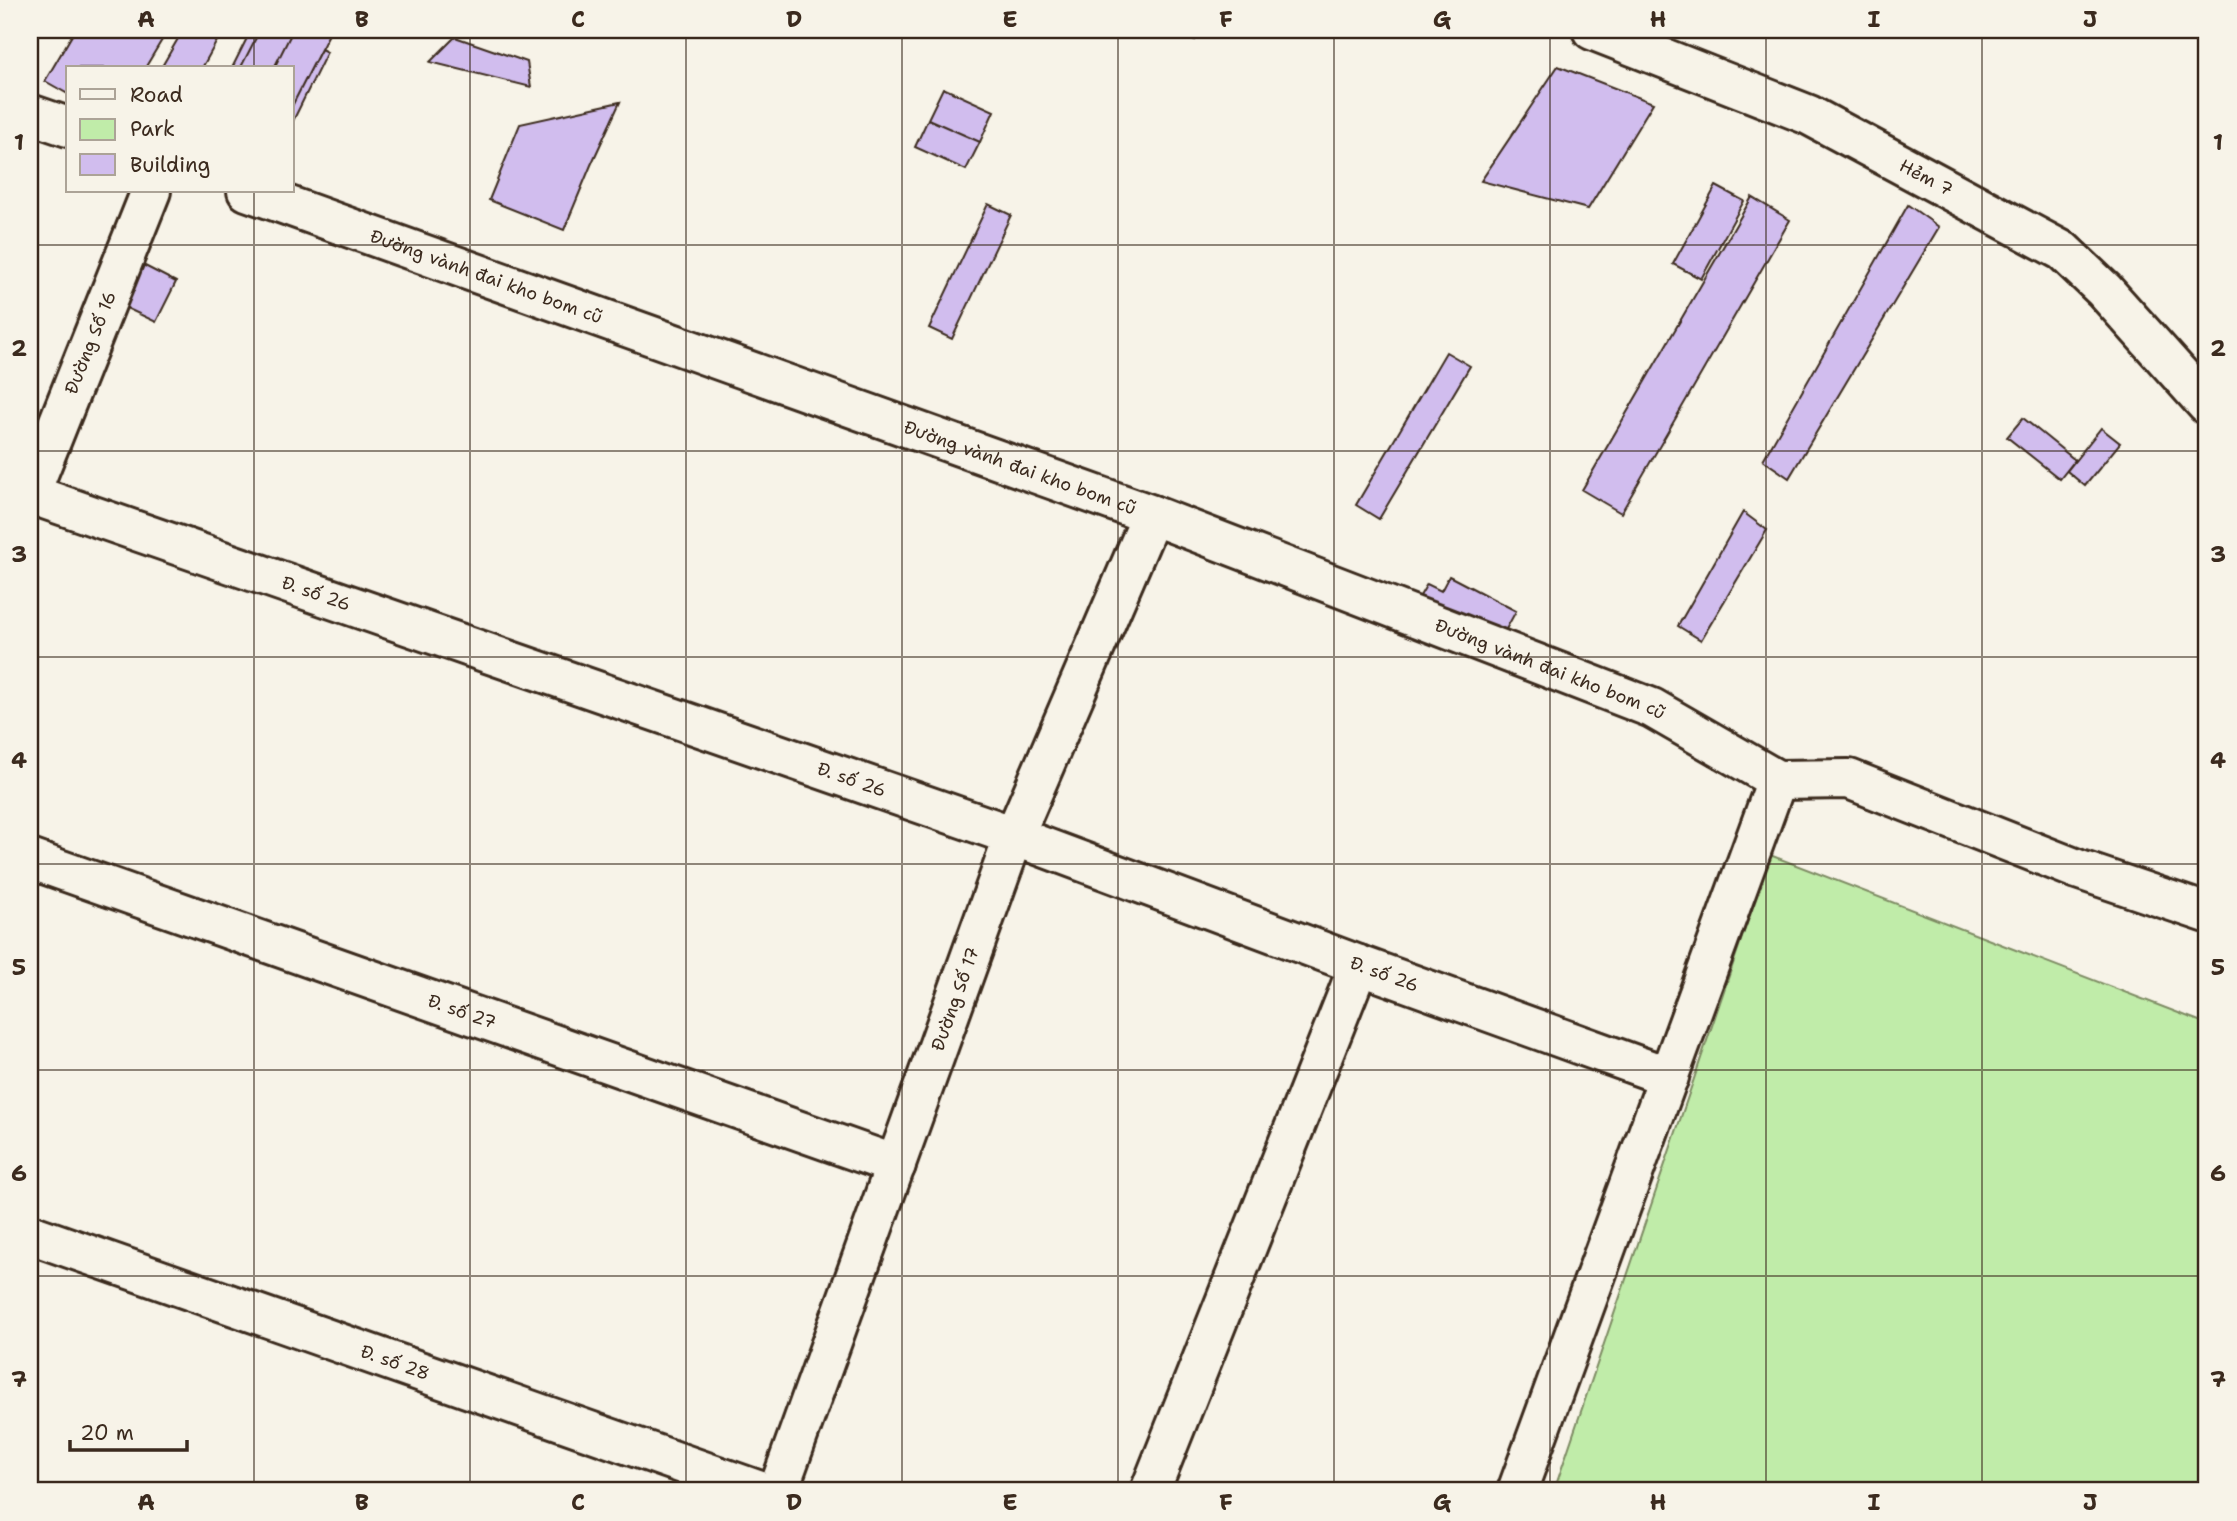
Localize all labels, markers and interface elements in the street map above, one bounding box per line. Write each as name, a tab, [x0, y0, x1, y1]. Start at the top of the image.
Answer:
text: A	[137, 4, 155, 34]
text: B	[355, 4, 369, 34]
text: C	[571, 4, 585, 34]
text: D	[786, 4, 802, 34]
text: E	[1002, 4, 1018, 34]
text: F	[1219, 4, 1233, 34]
text: G	[1433, 4, 1452, 34]
text: H	[1650, 4, 1666, 34]
text: I	[1868, 4, 1881, 34]
text: J	[2083, 4, 2097, 34]
legend	[66, 66, 294, 192]
text: Road	[130, 81, 183, 109]
text: Park	[130, 115, 175, 143]
text: 1	[14, 127, 24, 157]
text: 1	[2213, 127, 2223, 157]
text: Building	[130, 151, 210, 179]
street label: Hẻm 7	[1895, 154, 1957, 202]
street label: Đường vành đai kho bom cũ	[367, 224, 606, 329]
street label: Đường Số 16	[59, 288, 122, 398]
text: 2	[11, 333, 27, 363]
text: 2	[2210, 333, 2226, 363]
street label: Đường vành đai kho bom cũ	[900, 415, 1139, 520]
text: 3	[11, 539, 27, 569]
text: 3	[2210, 539, 2226, 569]
street label: Đ. số 26	[279, 570, 354, 617]
street label: Đường vành đai kho bom cũ	[1431, 613, 1670, 725]
text: 4	[11, 745, 27, 775]
text: 4	[2210, 745, 2226, 775]
street label: Đ. số 26	[814, 757, 889, 803]
street label: Đường Số 17	[926, 944, 985, 1054]
street label: Đ. số 26	[1347, 951, 1422, 998]
text: 5	[12, 952, 26, 982]
text: 5	[2211, 952, 2225, 982]
street label: Đ. số 27	[424, 988, 499, 1035]
text: 6	[11, 1158, 27, 1188]
text: 6	[2210, 1158, 2226, 1188]
street label: Đ. số 28	[357, 1339, 433, 1386]
text: 7	[11, 1364, 27, 1394]
text: 7	[2210, 1364, 2226, 1394]
scale bar	[70, 1409, 187, 1453]
text: 20 m	[80, 1419, 134, 1447]
text: A	[137, 1487, 155, 1517]
text: B	[355, 1487, 369, 1517]
text: C	[571, 1487, 585, 1517]
text: D	[786, 1487, 802, 1517]
text: E	[1002, 1487, 1018, 1517]
text: F	[1219, 1487, 1233, 1517]
text: G	[1433, 1487, 1452, 1517]
text: H	[1650, 1487, 1666, 1517]
text: I	[1868, 1487, 1881, 1517]
text: J	[2083, 1487, 2097, 1517]

